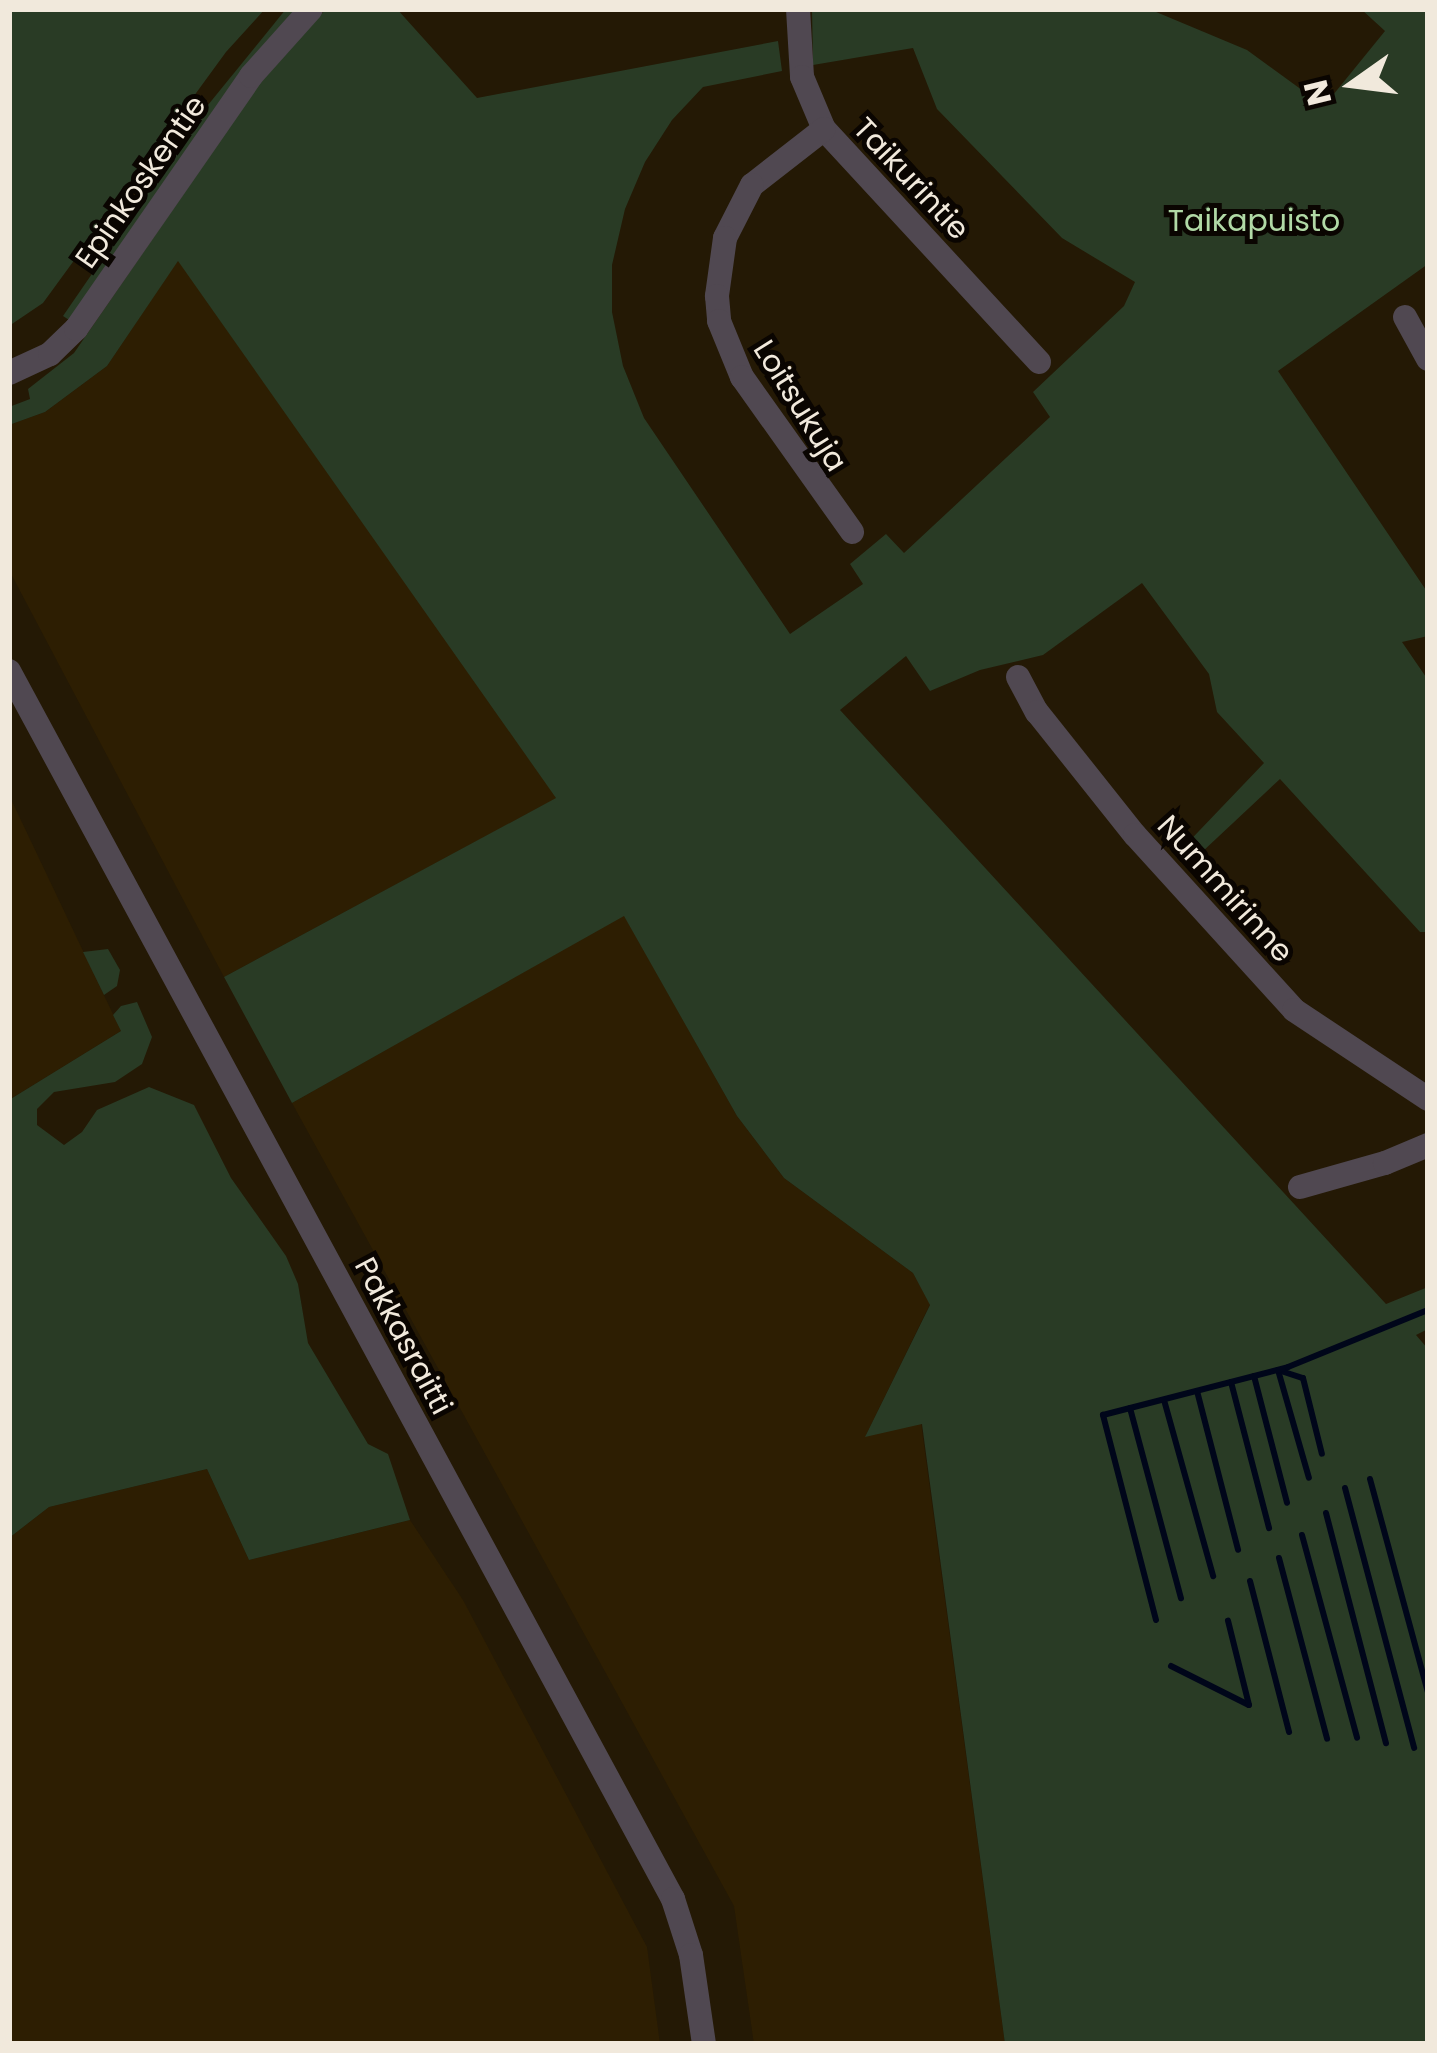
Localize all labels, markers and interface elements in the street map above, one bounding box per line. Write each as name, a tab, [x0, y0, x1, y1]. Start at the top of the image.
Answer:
north arrow	[1293, 24, 1413, 144]
text: N	[1292, 75, 1343, 111]
street label: Epinkoskentie	[68, 89, 214, 275]
street label: Taikurintie	[846, 111, 976, 247]
park label: Taikapuisto	[1168, 203, 1340, 239]
street label: Loitsukuja	[746, 334, 854, 478]
street label: Nummirinne	[1150, 808, 1300, 970]
street label: Pakkasraitti	[347, 1251, 459, 1421]

